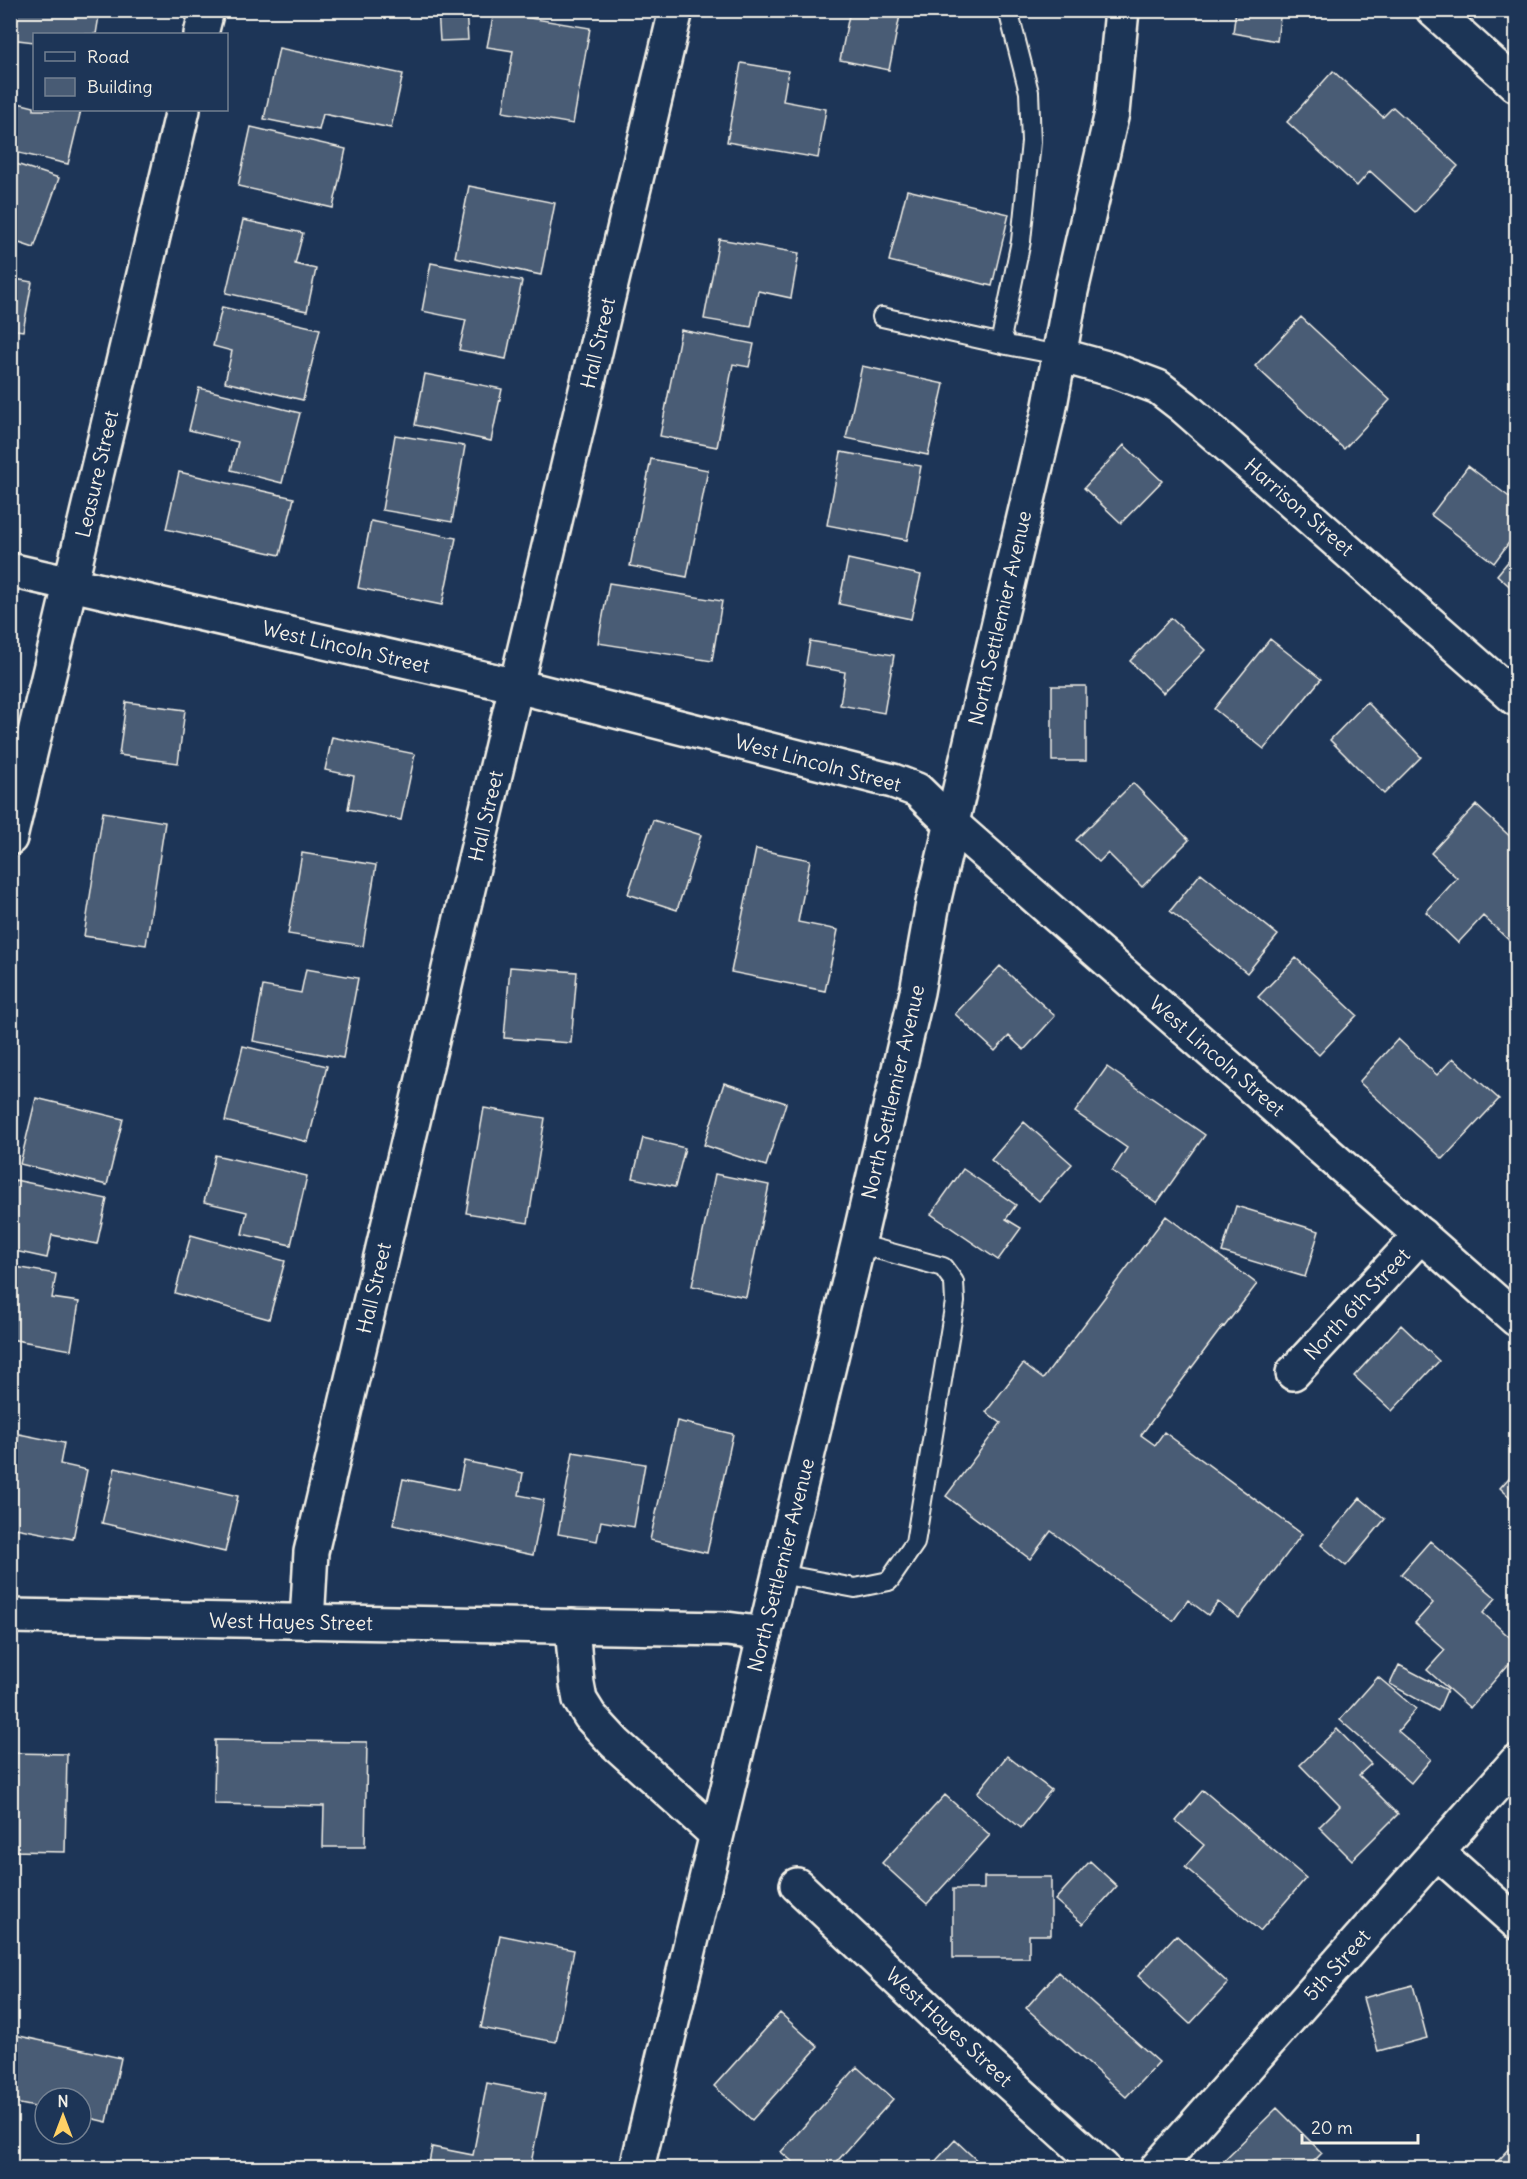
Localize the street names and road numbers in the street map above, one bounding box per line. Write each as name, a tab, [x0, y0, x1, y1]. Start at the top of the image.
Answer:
street label: Hall Street	[575, 295, 620, 391]
street label: Leasure Street	[70, 408, 123, 540]
street label: Harrison Street	[1240, 452, 1359, 561]
street label: North Settlemier Avenue	[963, 508, 1036, 728]
street label: West Lincoln Street	[260, 615, 433, 678]
street label: West Lincoln Street	[732, 728, 904, 797]
street label: Hall Street	[463, 768, 508, 864]
street label: North Settlemier Avenue	[856, 982, 929, 1202]
street label: West Lincoln Street	[1145, 990, 1290, 1121]
street label: Hall Street	[351, 1240, 396, 1336]
street label: North 6th Street	[1298, 1242, 1415, 1365]
street label: North Settlemier Avenue	[742, 1455, 819, 1674]
street label: West Hayes Street	[209, 1608, 373, 1635]
street label: 5th Street	[1298, 1923, 1376, 2006]
street label: West Hayes Street	[881, 1962, 1018, 2092]

